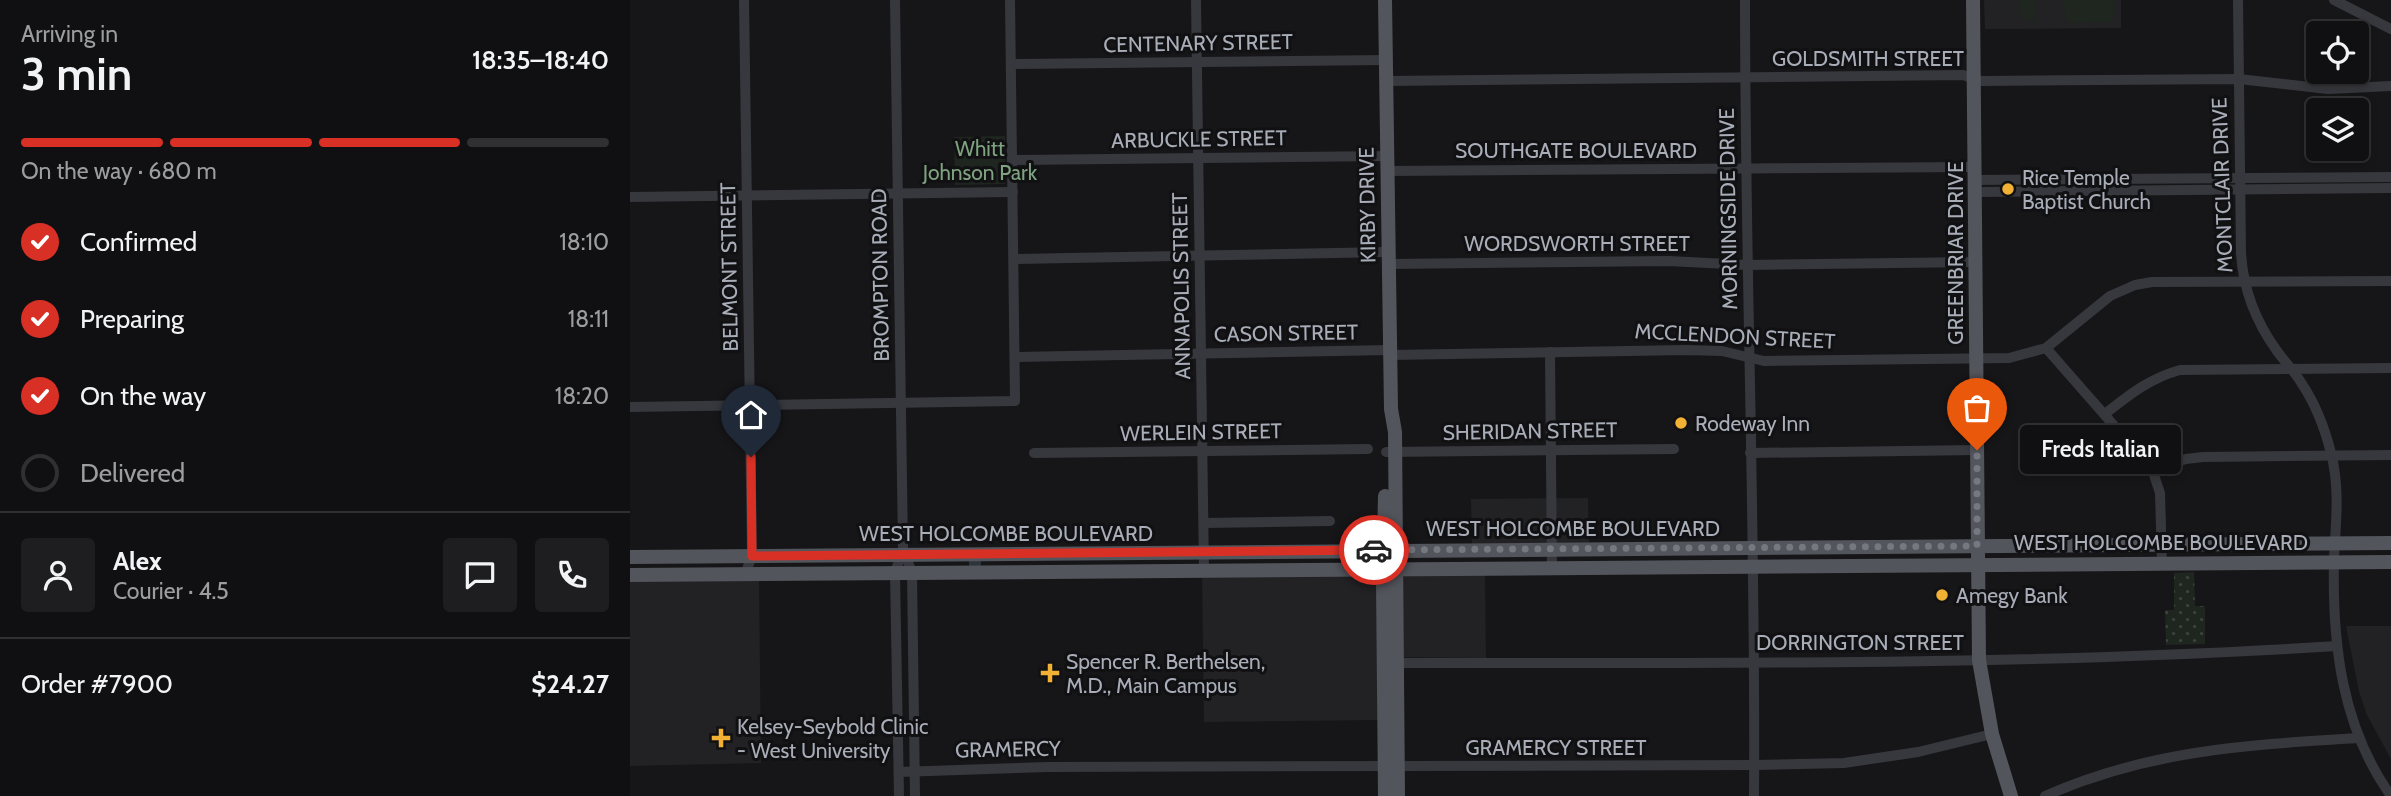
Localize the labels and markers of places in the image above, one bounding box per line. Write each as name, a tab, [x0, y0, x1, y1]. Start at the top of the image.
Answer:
place label: Rice Temple Baptist Church	[2022, 165, 2151, 214]
marker: Rice Temple Baptist Church	[2000, 181, 2016, 197]
pin	[1947, 378, 2007, 450]
pin	[721, 385, 781, 457]
place label: Rodeway Inn	[1695, 411, 1810, 436]
marker: Rodeway Inn	[1673, 415, 1689, 431]
callout: Freds Italian	[2019, 426, 2180, 475]
place label: Amegy Bank	[1956, 583, 2068, 608]
marker: Amegy Bank	[1934, 587, 1950, 603]
place label: Spencer R. Berthelsen, M.D., Main Campus	[1066, 649, 1265, 698]
marker: Spencer R. Berthelsen, M.D., Main Campus	[1040, 663, 1060, 683]
place label: Kelsey-Seybold Clinic - West University	[737, 714, 928, 763]
marker: Kelsey-Seybold Clinic - West University	[711, 728, 731, 748]

